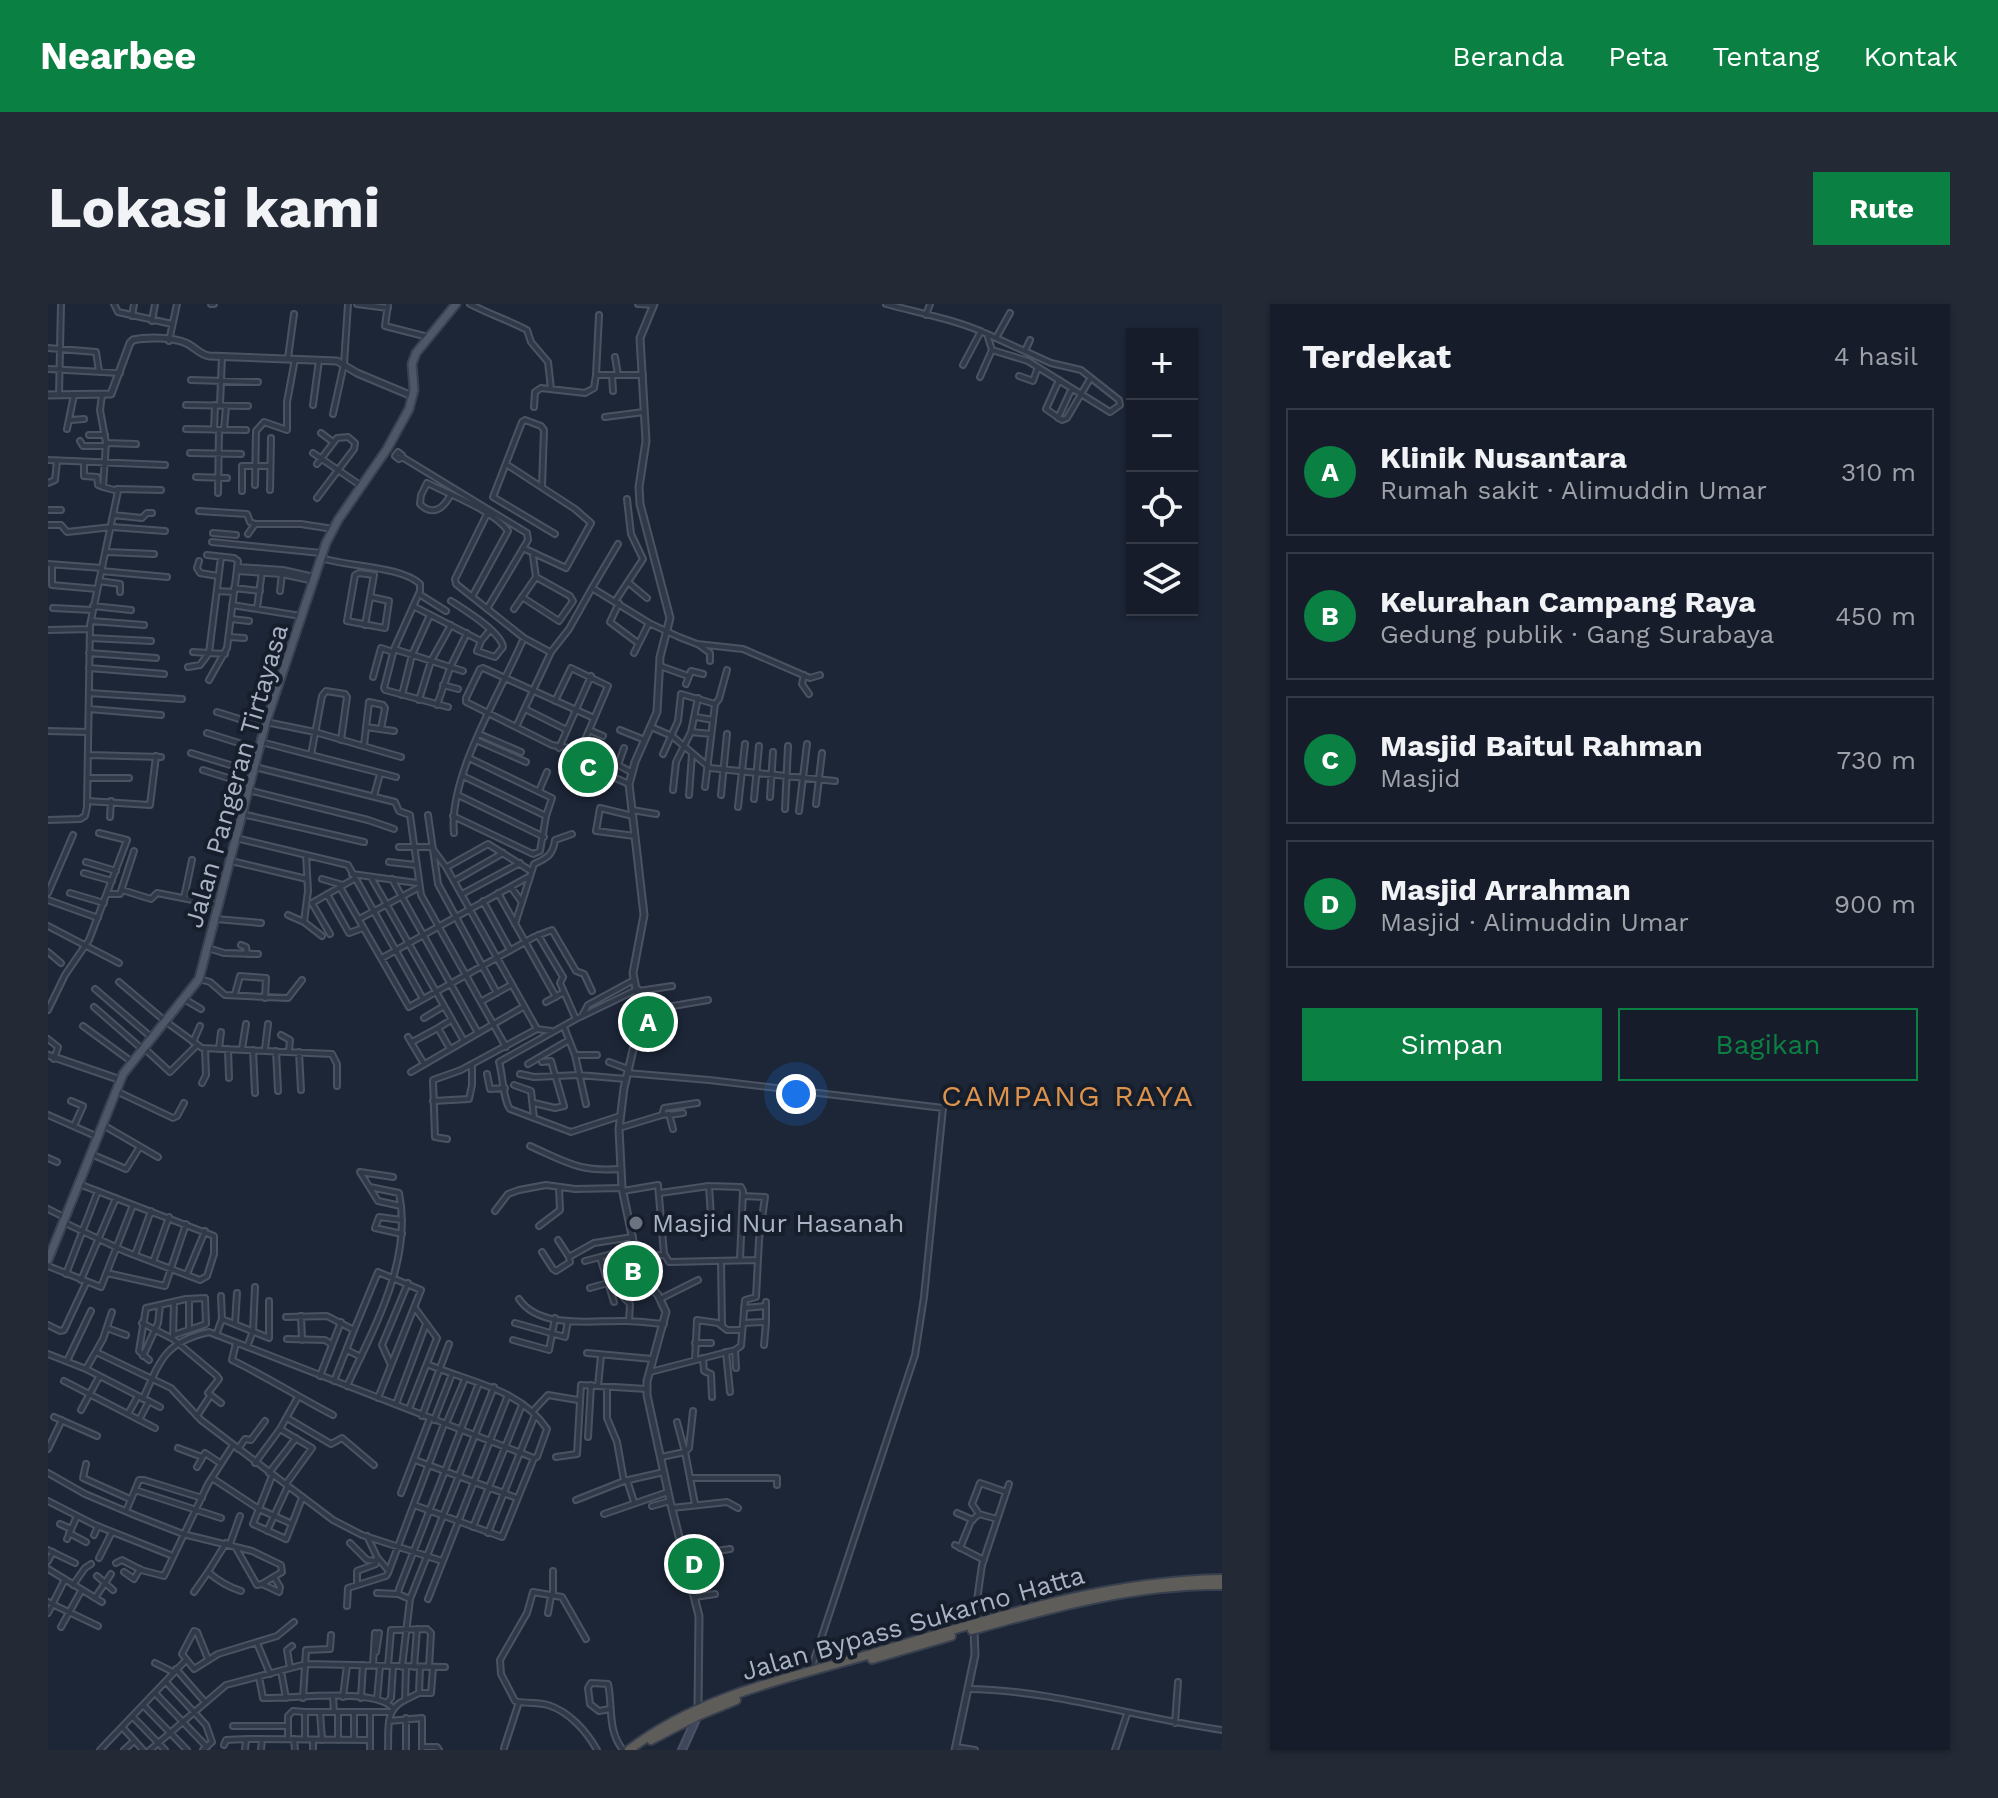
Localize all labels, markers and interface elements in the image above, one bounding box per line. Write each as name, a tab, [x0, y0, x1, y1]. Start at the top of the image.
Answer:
text: Nearbee	[40, 34, 196, 78]
text: Beranda	[1452, 40, 1564, 73]
text: Peta	[1608, 40, 1668, 73]
text: Tentang	[1712, 40, 1819, 73]
text: Kontak	[1863, 40, 1958, 73]
button: Rute	[1813, 172, 1950, 245]
text: Lokasi kami	[48, 175, 380, 241]
map controls	[1126, 328, 1198, 616]
button: +	[1126, 328, 1198, 400]
text: Terdekat	[1302, 336, 1451, 376]
text: 4 hasil	[1834, 341, 1918, 371]
button: −	[1126, 400, 1198, 472]
text: Klinik Nusantara	[1380, 440, 1627, 475]
text: A	[1321, 457, 1339, 487]
text: 310 m	[1841, 457, 1916, 487]
button: locate	[1126, 472, 1198, 544]
text: Rumah sakit · Alimuddin Umar	[1380, 475, 1767, 505]
button: layers	[1126, 544, 1198, 616]
text: Kelurahan Campang Raya	[1380, 584, 1756, 619]
text: B	[1321, 601, 1339, 631]
text: 450 m	[1835, 601, 1916, 631]
text: Gedung publik · Gang Surabaya	[1380, 619, 1774, 649]
street label: Jalan Pangeran Tirtayasa	[178, 620, 294, 931]
text: Masjid Baitul Rahman	[1380, 728, 1703, 763]
pin: C	[562, 737, 614, 797]
text: C	[1321, 745, 1339, 775]
text: 730 m	[1836, 745, 1916, 775]
text: Masjid	[1380, 763, 1461, 793]
text: Masjid Arrahman	[1380, 872, 1631, 907]
text: D	[1321, 889, 1339, 919]
text: 900 m	[1834, 889, 1916, 919]
text: Masjid · Alimuddin Umar	[1380, 907, 1689, 937]
pin: A	[622, 992, 674, 1052]
button: Simpan	[1302, 1008, 1602, 1081]
button: Bagikan	[1618, 1008, 1918, 1081]
your location	[776, 1074, 816, 1114]
district label: CAMPANG RAYA	[941, 1078, 1195, 1113]
place label: Masjid Nur Hasanah	[652, 1208, 904, 1238]
marker: Masjid Nur Hasanah	[627, 1214, 645, 1232]
pin: B	[607, 1241, 659, 1301]
pin: D	[668, 1534, 720, 1594]
street label: Jalan Bypass Sukarno Hatta	[738, 1560, 1088, 1686]

